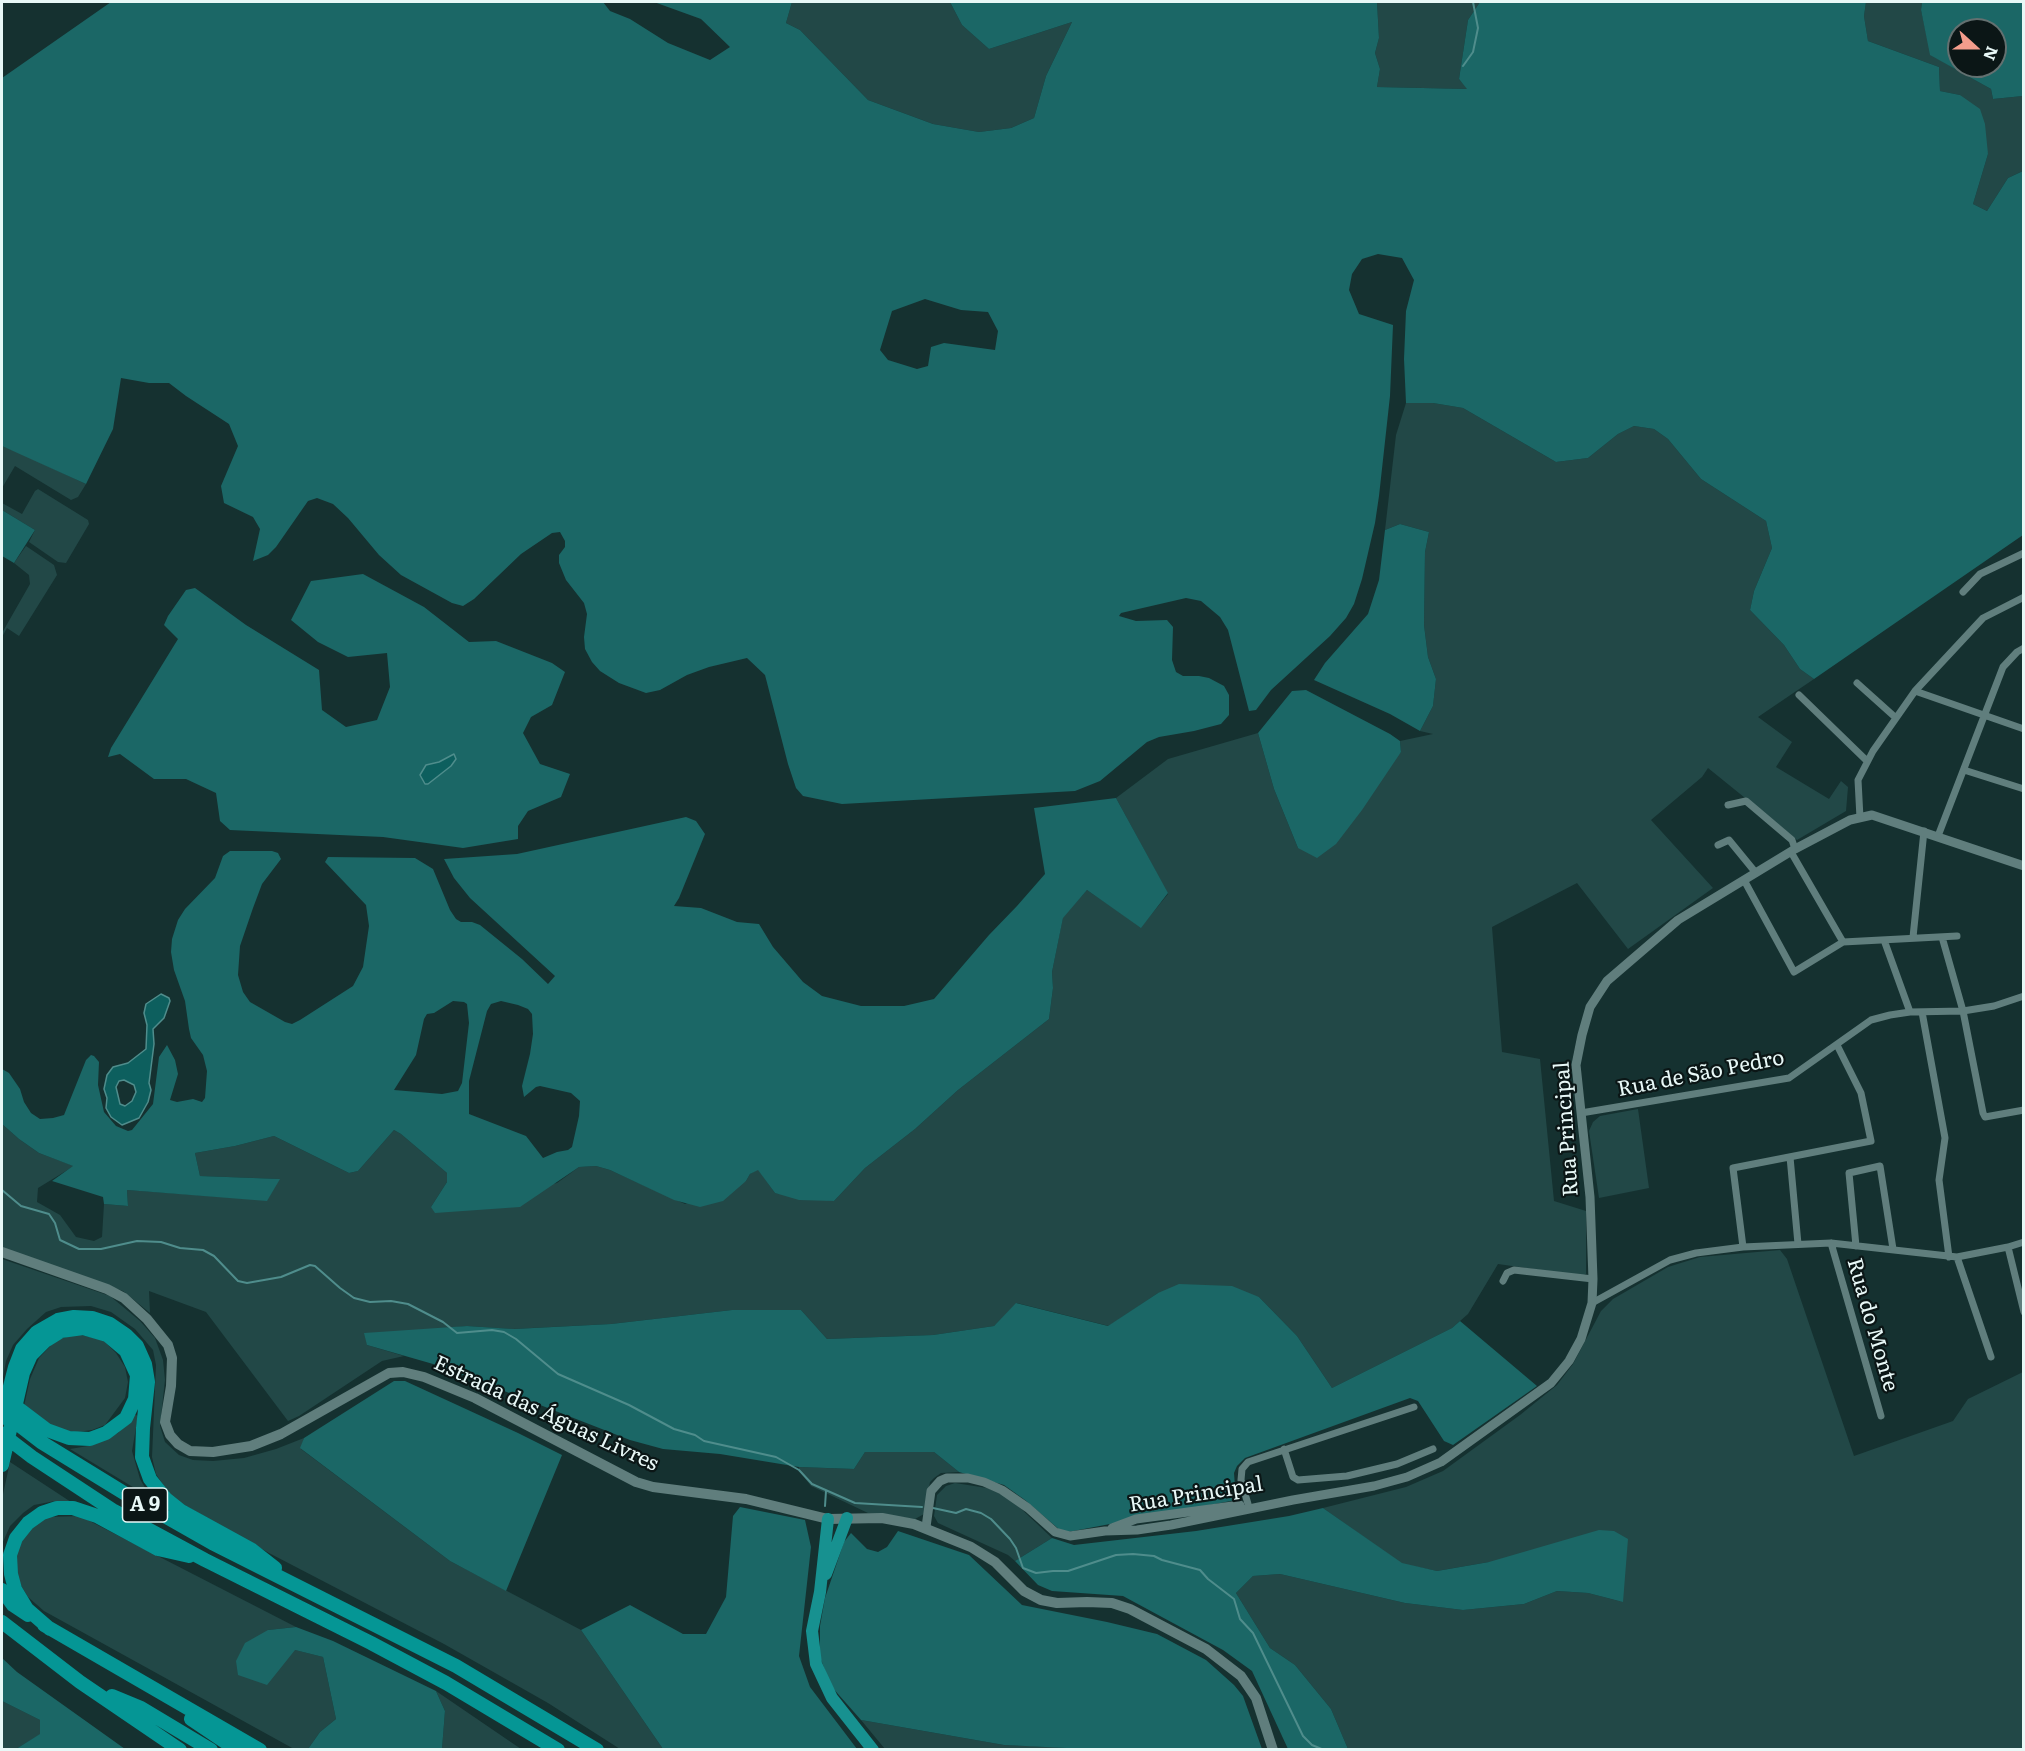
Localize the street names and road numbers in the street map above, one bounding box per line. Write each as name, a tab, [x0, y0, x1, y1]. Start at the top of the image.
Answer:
street label: Rua de São Pedro	[1616, 1045, 1786, 1103]
street label: Rua Principal	[1550, 1061, 1584, 1197]
street label: Rua do Monte	[1841, 1255, 1903, 1395]
street label: Estrada das Águas Livres	[430, 1351, 662, 1477]
street label: Rua Principal	[1127, 1472, 1265, 1518]
road number: A 9	[122, 1488, 168, 1522]

